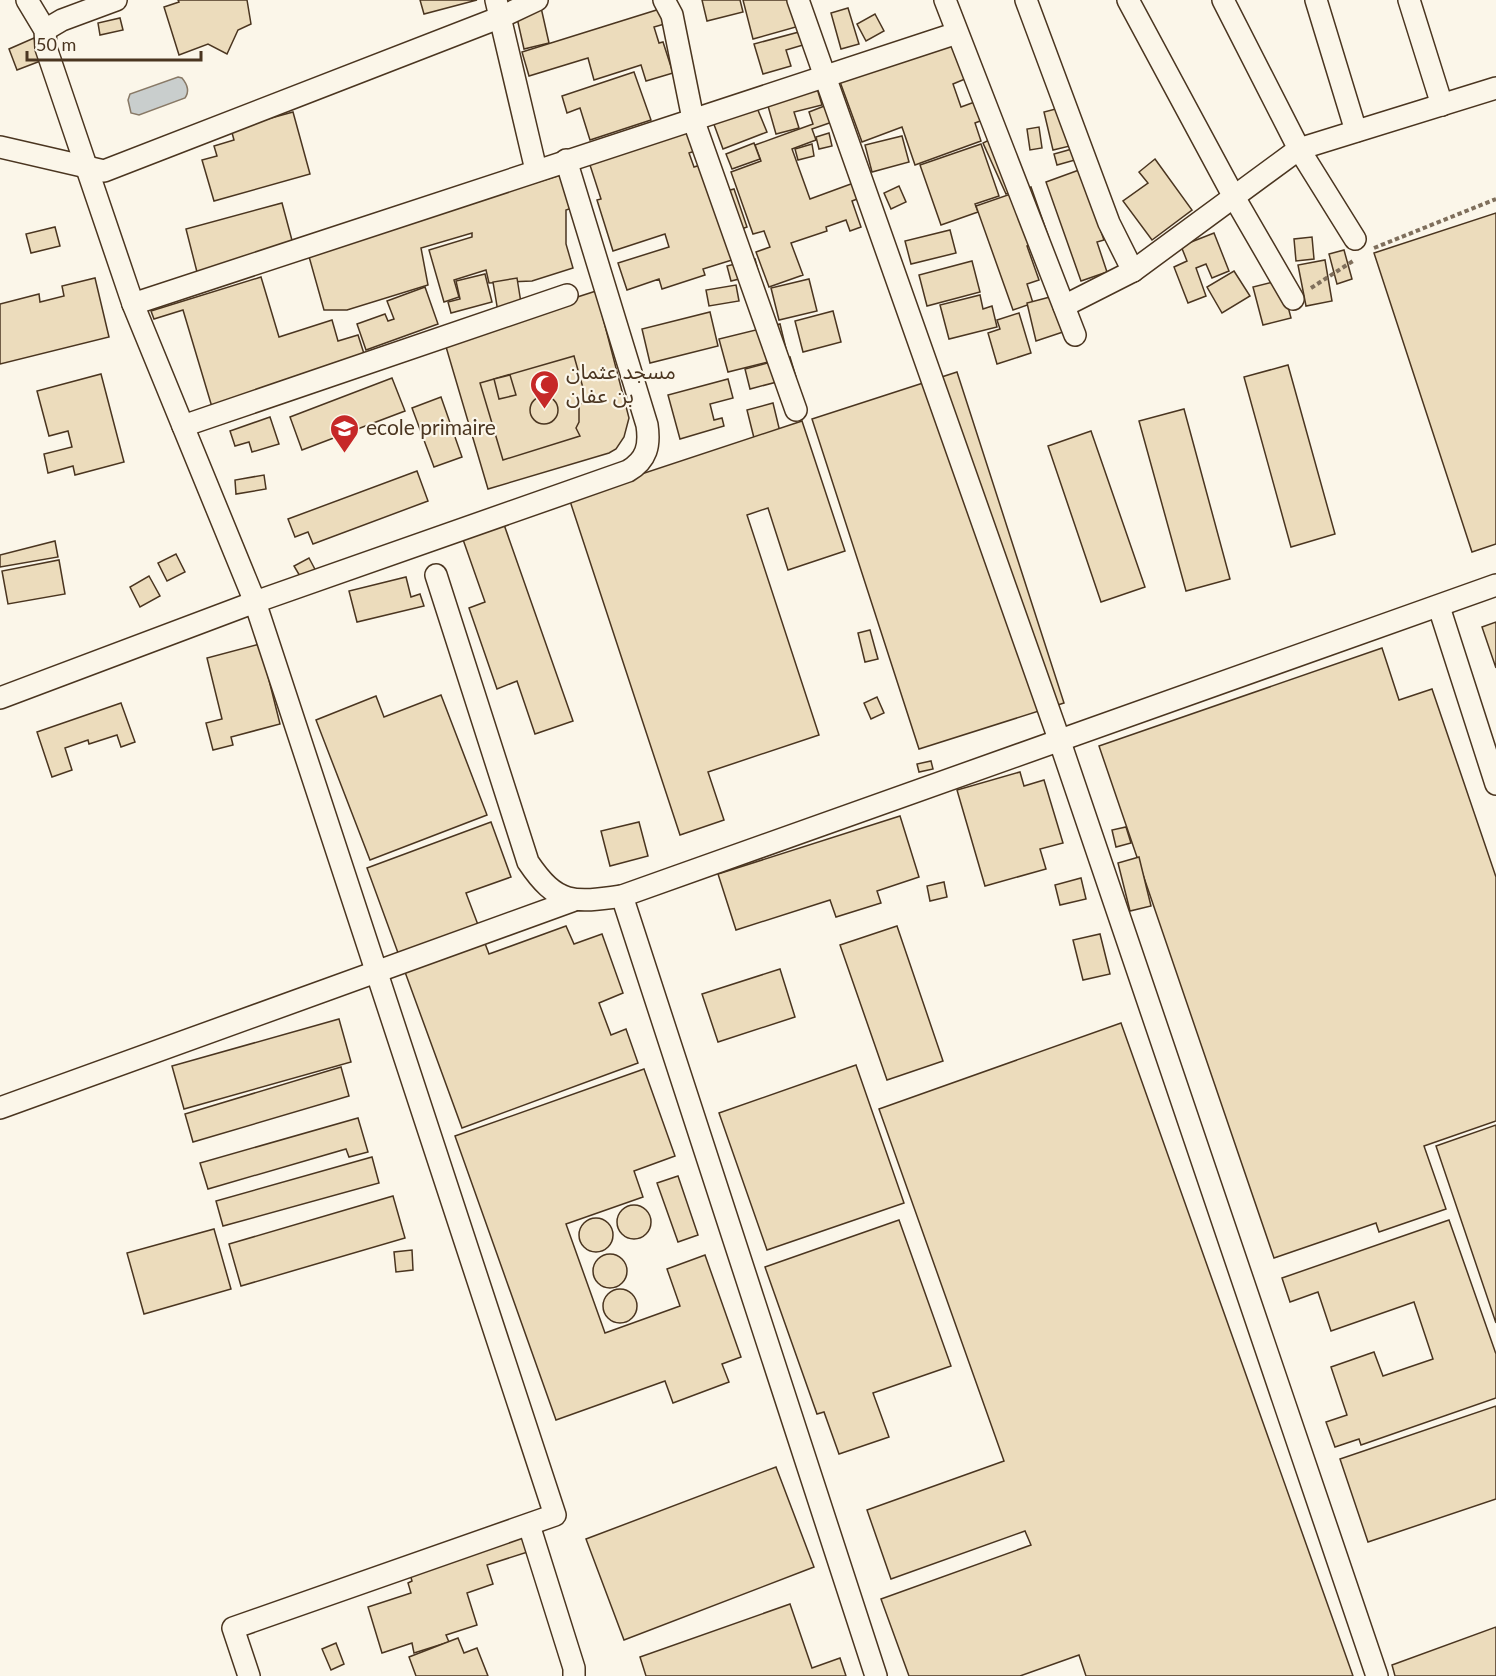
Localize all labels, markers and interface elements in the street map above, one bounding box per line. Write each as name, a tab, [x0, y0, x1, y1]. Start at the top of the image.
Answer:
scale bar	[27, 24, 201, 62]
text: 50 m	[36, 33, 76, 55]
place label: مسجد عثمان بن عفان	[566, 358, 676, 408]
mosque icon: مسجد عثمان بن عفان	[529, 368, 561, 410]
school or university icon: ecole primaire	[329, 412, 361, 454]
place label: ecole primaire	[366, 414, 496, 439]

